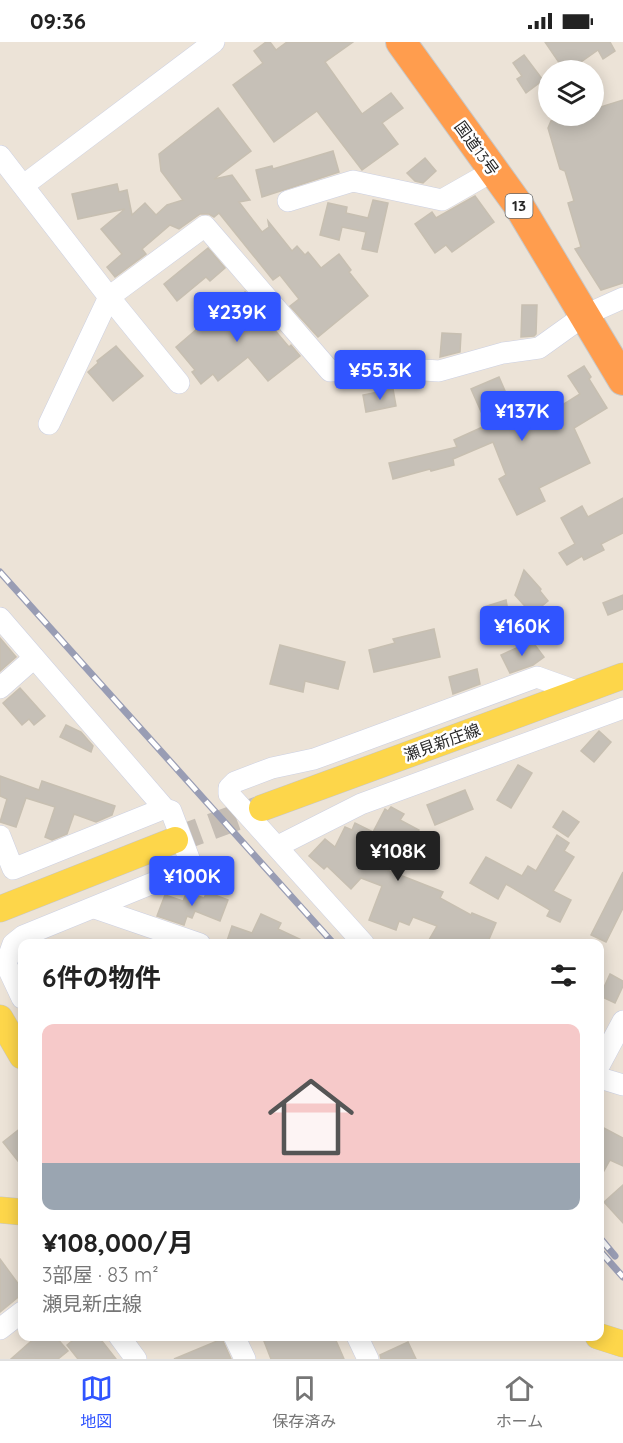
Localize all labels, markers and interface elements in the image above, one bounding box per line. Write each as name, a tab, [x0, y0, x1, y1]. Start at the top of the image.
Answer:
text: 09:36	[30, 7, 86, 35]
map controls	[538, 60, 604, 126]
button: layers	[538, 60, 604, 126]
street label: 国道13号	[451, 117, 503, 179]
road number: 13	[506, 194, 532, 218]
pin: ¥239K	[195, 292, 279, 343]
text: ¥239K	[208, 299, 266, 324]
pin: ¥55.3K	[331, 350, 429, 401]
text: ¥55.3K	[349, 357, 411, 382]
pin: ¥137K	[480, 391, 564, 442]
text: ¥137K	[495, 398, 549, 423]
pin: ¥160K	[480, 606, 564, 657]
text: ¥160K	[494, 613, 550, 638]
street label: 瀬見新庄線	[401, 719, 483, 765]
pin: ¥108K	[356, 831, 440, 882]
text: ¥108K	[370, 838, 426, 863]
pin: ¥100K	[150, 856, 234, 907]
text: ¥100K	[163, 863, 221, 888]
icon: filters	[547, 959, 580, 992]
text: 6件の物件	[42, 961, 160, 994]
icon: home	[257, 1063, 365, 1171]
text: ¥108,000/月	[42, 1226, 194, 1259]
text: 3部屋 · 83 m²	[42, 1262, 159, 1287]
text: 瀬見新庄線	[42, 1291, 142, 1316]
tab: 地図	[80, 1372, 113, 1432]
tab: 保存済み	[272, 1372, 336, 1432]
tab: ホーム	[496, 1372, 543, 1432]

